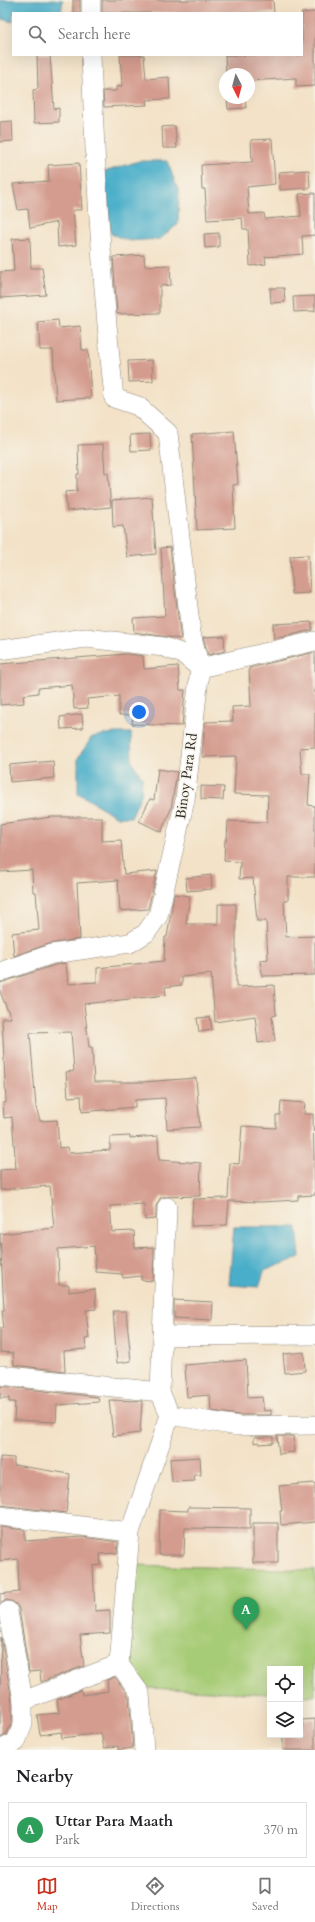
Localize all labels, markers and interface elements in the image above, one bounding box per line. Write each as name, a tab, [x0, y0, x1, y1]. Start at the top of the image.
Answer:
search box	[12, 12, 303, 56]
icon: search	[26, 23, 48, 45]
text: Search here	[58, 24, 131, 44]
north arrow	[219, 68, 255, 104]
your location	[129, 702, 149, 722]
street label: Binoy Para Rd	[171, 731, 202, 820]
pin: A	[233, 1597, 259, 1630]
map controls	[267, 1666, 303, 1738]
button: locate	[267, 1666, 303, 1702]
button: layers	[267, 1702, 303, 1738]
text: Nearby	[16, 1765, 73, 1788]
text: Uttar Para Maath	[55, 1811, 173, 1831]
text: A	[25, 1821, 35, 1839]
text: 370 m	[264, 1821, 298, 1839]
text: Park	[55, 1831, 80, 1849]
tab: Map	[36, 1875, 58, 1914]
tab: Directions	[131, 1875, 179, 1914]
tab: Saved	[252, 1875, 279, 1914]

